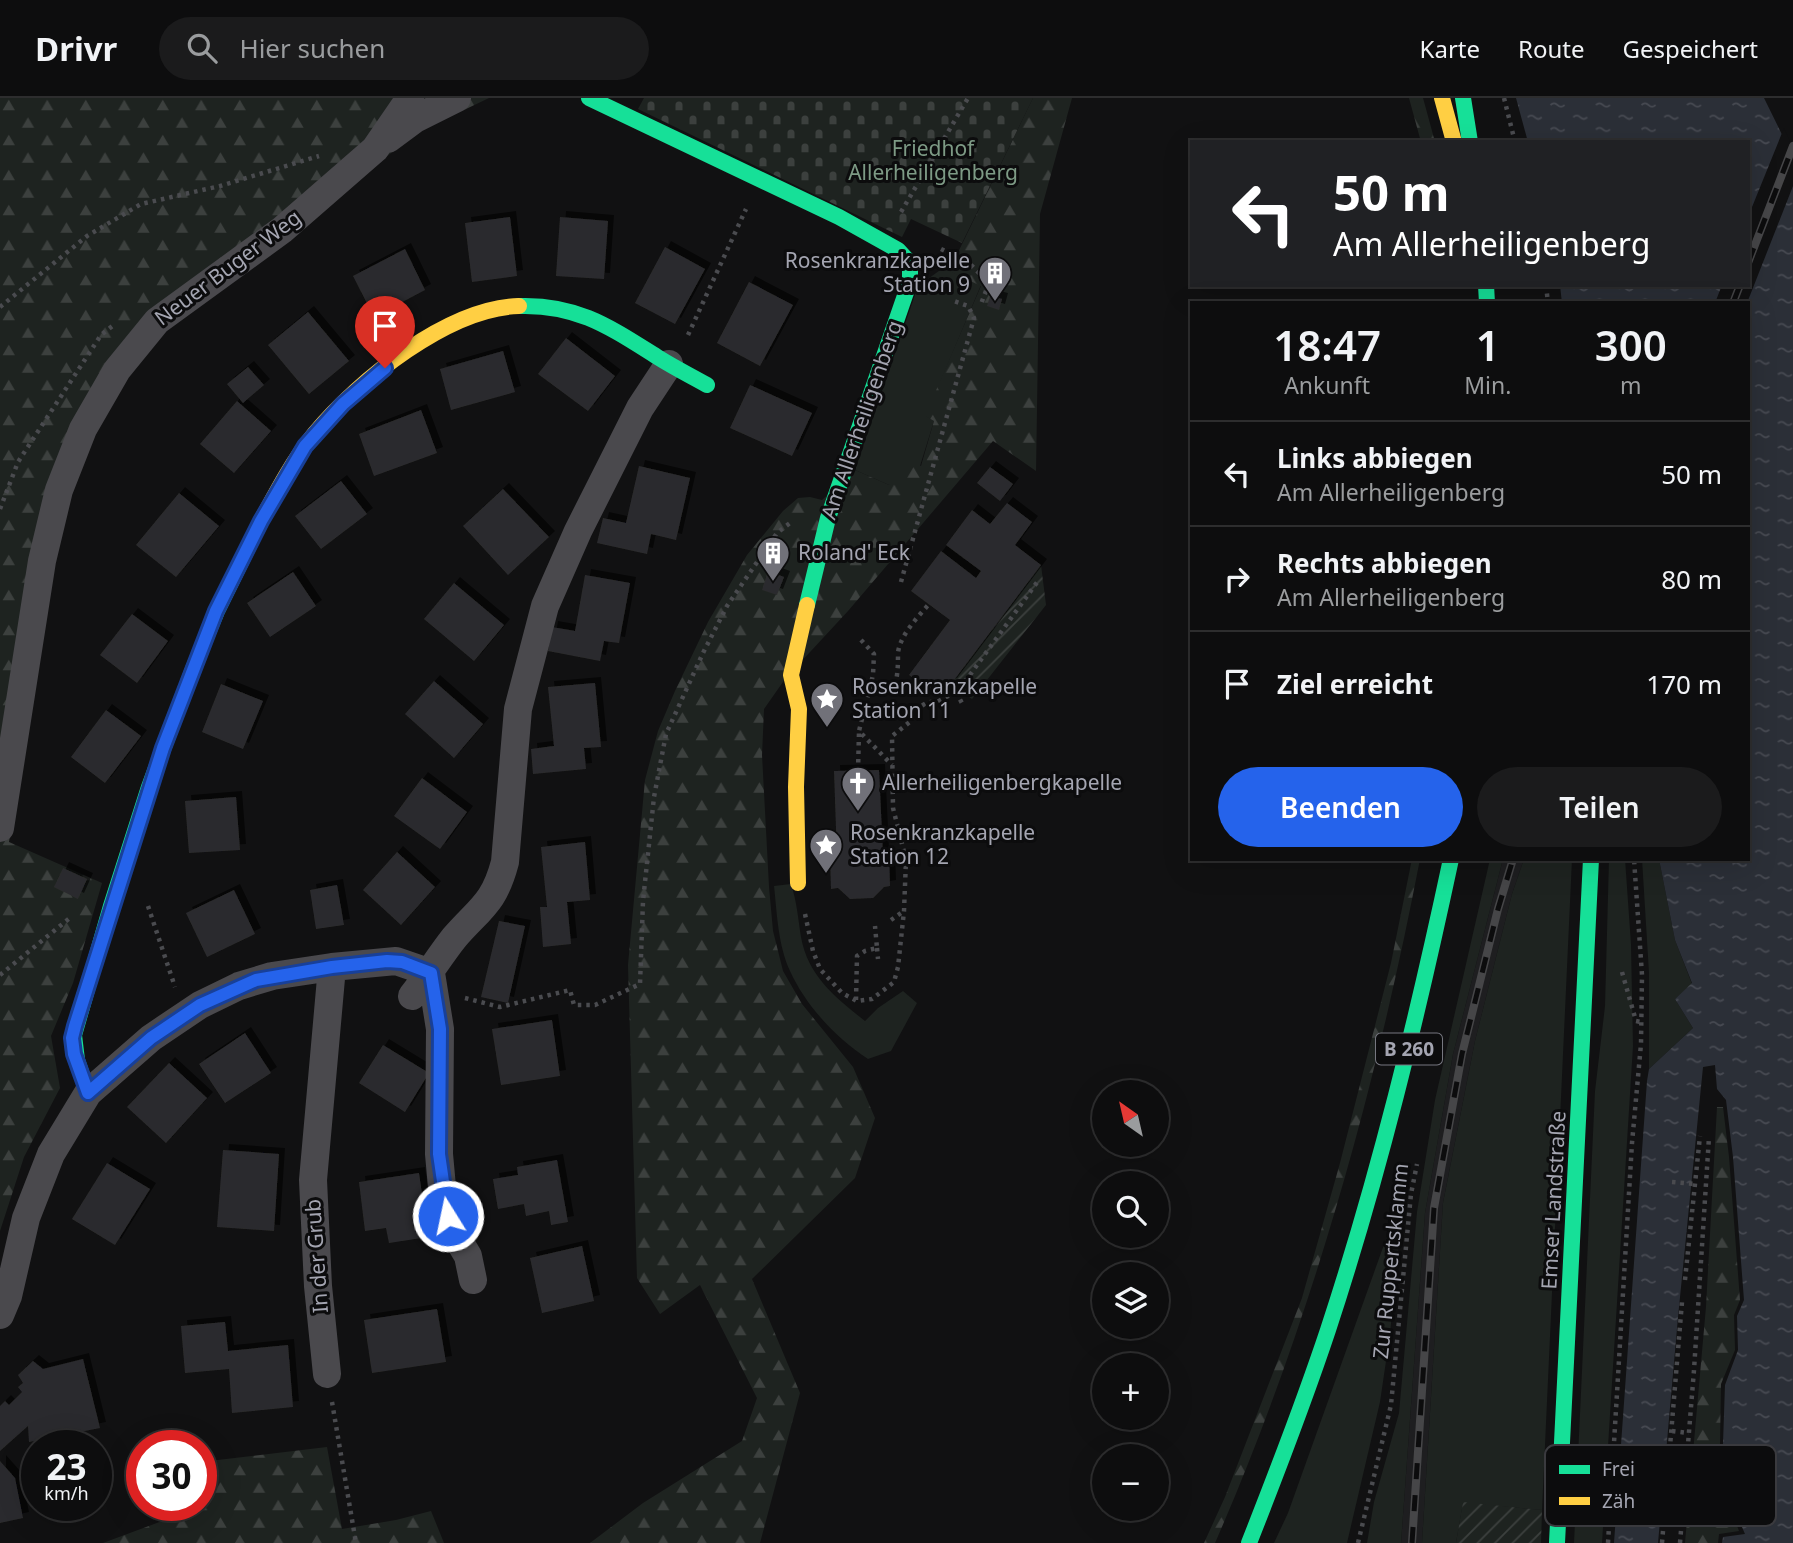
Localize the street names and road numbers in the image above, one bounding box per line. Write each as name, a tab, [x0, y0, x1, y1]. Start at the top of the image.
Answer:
street label: Neuer Buger Weg	[149, 203, 306, 331]
street label: Am Allerheiligenberg	[814, 317, 908, 523]
road number: B 260	[1376, 1034, 1442, 1065]
street label: Emser Landstraße	[1534, 1110, 1572, 1290]
street label: Zur Ruppertsklamm	[1366, 1162, 1414, 1360]
street label: In der Grub	[298, 1198, 334, 1314]

